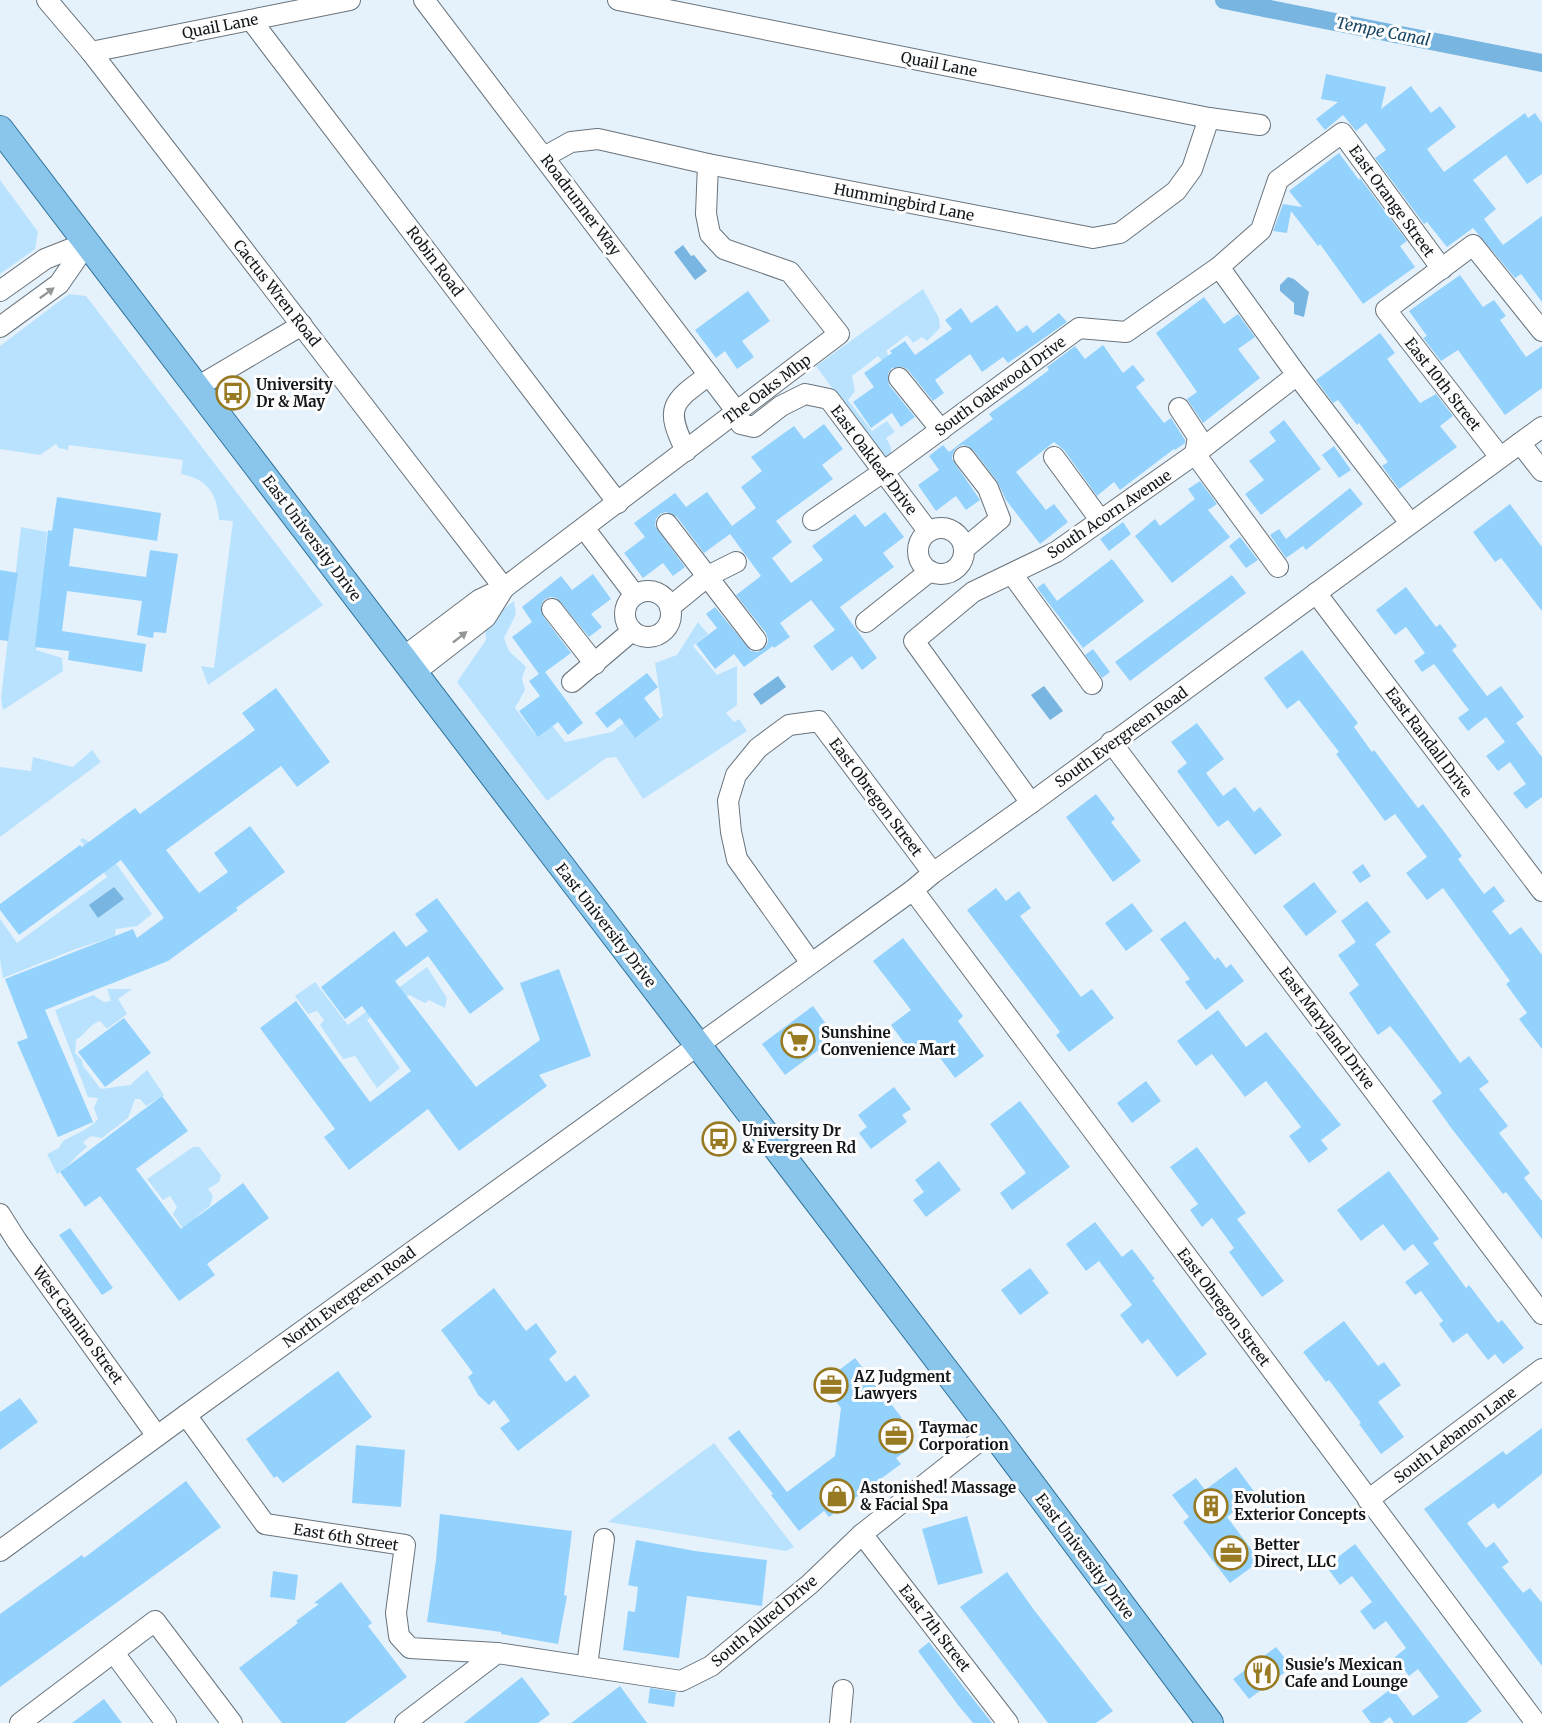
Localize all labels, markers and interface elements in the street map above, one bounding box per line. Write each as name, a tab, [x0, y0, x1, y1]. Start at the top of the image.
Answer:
street label: Quail Lane	[180, 9, 260, 43]
water label: Tempe Canal	[1334, 12, 1432, 50]
street label: Quail Lane	[899, 47, 979, 81]
street label: East Orange Street	[1345, 141, 1439, 261]
street label: Roadrunner Way	[537, 151, 625, 259]
street label: Hummingbird Lane	[832, 179, 976, 225]
street label: Robin Road	[403, 222, 467, 300]
street label: Cactus Wren Road	[229, 236, 325, 350]
one-way arrow	[39, 287, 55, 299]
street label: South Oakwood Drive	[931, 332, 1069, 440]
street label: East 10th Street	[1401, 334, 1485, 434]
street label: The Oaks Mhp	[719, 350, 815, 428]
bus stop icon: University Dr & May	[215, 375, 251, 411]
place label: University Dr & May	[256, 375, 333, 411]
street label: East Oakleaf Drive	[827, 402, 921, 519]
street label: South Acorn Avenue	[1043, 465, 1175, 563]
street label: East University Drive	[259, 472, 365, 605]
one-way arrow	[452, 631, 468, 644]
street label: South Evergreen Road	[1051, 682, 1191, 792]
street label: East Randall Drive	[1382, 683, 1477, 801]
street label: East Obregon Street	[825, 734, 927, 860]
street label: East University Drive	[552, 859, 660, 991]
street label: East Maryland Drive	[1275, 963, 1379, 1093]
supermarket icon: Sunshine Convenience Mart	[780, 1023, 816, 1059]
place label: Sunshine Convenience Mart	[821, 1023, 956, 1059]
bus stop icon: University Dr & Evergreen Rd	[701, 1121, 737, 1157]
place label: University Dr & Evergreen Rd	[742, 1121, 856, 1157]
street label: North Evergreen Road	[279, 1242, 419, 1352]
street label: East Obregon Street	[1173, 1244, 1275, 1370]
street label: West Camino Street	[28, 1261, 127, 1388]
office icon: AZ Judgment Lawyers	[813, 1367, 849, 1403]
place label: AZ Judgment Lawyers	[853, 1367, 951, 1403]
street label: South Lebanon Lane	[1390, 1383, 1520, 1487]
office icon: Taymac Corporation	[878, 1418, 914, 1454]
place label: Taymac Corporation	[919, 1418, 1009, 1454]
shop icon: Astonished! Massage & Facial Spa	[819, 1478, 855, 1514]
place label: Astonished! Massage & Facial Spa	[859, 1478, 1016, 1514]
building icon: Evolution Exterior Concepts	[1193, 1488, 1229, 1524]
place label: Evolution Exterior Concepts	[1234, 1488, 1366, 1524]
street label: East University Drive	[1032, 1490, 1138, 1623]
street label: East 6th Street	[292, 1519, 400, 1555]
office icon: Better Direct, LLC	[1213, 1535, 1249, 1571]
place label: Better Direct, LLC	[1254, 1535, 1336, 1572]
street label: South Allred Drive	[707, 1571, 821, 1671]
street label: East 7th Street	[895, 1581, 975, 1675]
restaurant icon: Susie's Mexican Cafe and Lounge	[1244, 1655, 1280, 1691]
place label: Susie's Mexican Cafe and Lounge	[1285, 1655, 1408, 1691]

